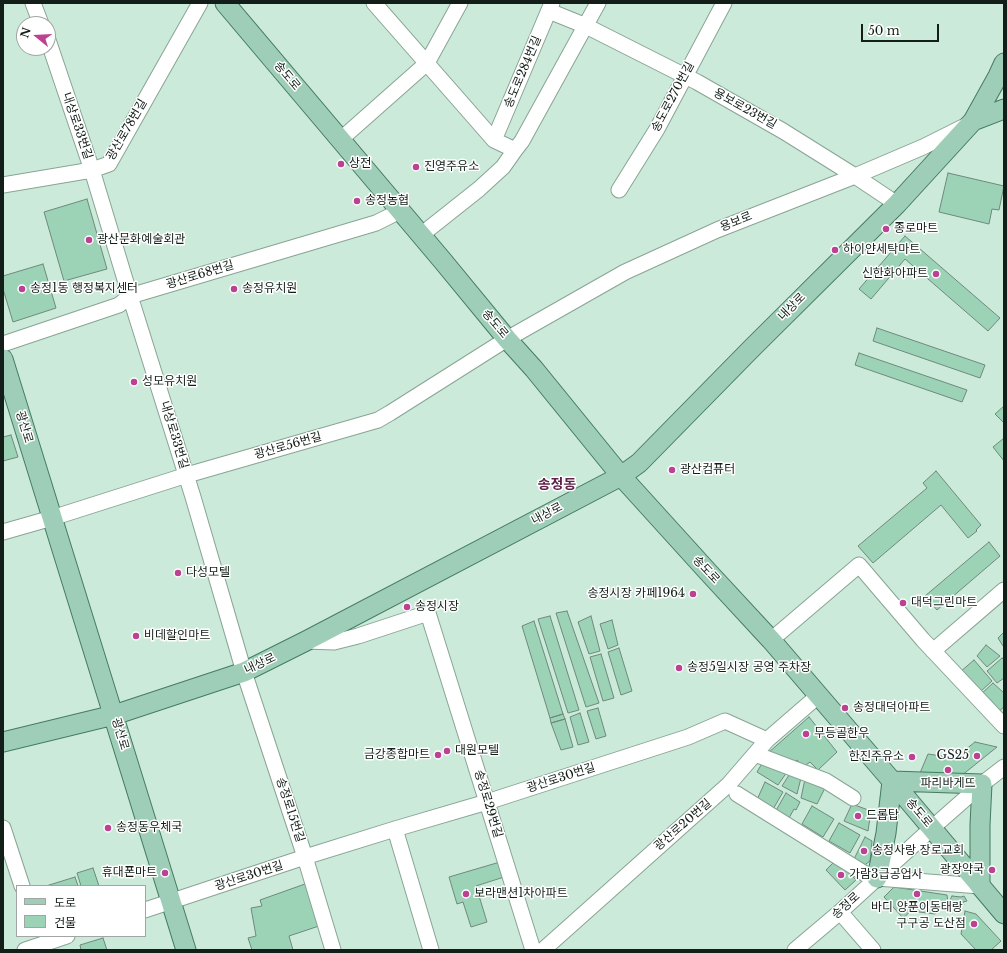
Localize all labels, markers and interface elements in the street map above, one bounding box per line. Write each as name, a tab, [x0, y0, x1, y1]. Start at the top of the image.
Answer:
north arrow	[16, 16, 56, 56]
scale bar	[863, 16, 941, 42]
text: 50 m	[868, 23, 900, 38]
text: N	[17, 26, 34, 40]
street label: 송도로284번길	[501, 34, 545, 110]
street label: 송도로	[271, 59, 303, 93]
street label: 송도로270번길	[649, 60, 697, 134]
street label: 용보로23번길	[711, 86, 779, 132]
street label: 내상로33번길	[59, 91, 95, 161]
street label: 광산로78번길	[104, 97, 150, 163]
place label: 상전	[349, 157, 371, 171]
marker: 상전	[336, 159, 346, 169]
place label: 진영주유소	[424, 160, 479, 174]
marker: 진영주유소	[411, 162, 421, 172]
place label: 송정농협	[365, 194, 409, 208]
marker: 송정농협	[352, 196, 362, 206]
street label: 용보로	[718, 209, 754, 235]
place label: 종로마트	[894, 222, 938, 236]
marker: 종로마트	[881, 224, 891, 234]
place label: 광산문화예술회관	[97, 233, 185, 247]
marker: 광산문화예술회관	[84, 235, 94, 245]
place label: 하이얀세탁마트	[843, 243, 920, 257]
marker: 하이얀세탁마트	[830, 245, 840, 255]
street label: 광산로68번길	[164, 258, 236, 292]
place label: 신한화아파트	[862, 267, 928, 281]
marker: 신한화아파트	[931, 269, 941, 279]
place label: 송정1동 행정복지센터	[30, 282, 138, 296]
place label: 송정유치원	[242, 282, 297, 296]
marker: 송정1동 행정복지센터	[17, 284, 27, 294]
marker: 송정유치원	[229, 284, 239, 294]
street label: 내상로	[775, 290, 809, 324]
street label: 송도로	[479, 307, 511, 341]
place label: 성모유치원	[142, 375, 197, 389]
marker: 성모유치원	[129, 377, 139, 387]
street label: 내상로33번길	[157, 399, 191, 471]
street label: 광산로	[12, 409, 36, 445]
street label: 광산로56번길	[253, 429, 323, 463]
place label: 광산컴퓨터	[680, 463, 735, 477]
marker: 광산컴퓨터	[667, 465, 677, 475]
district label: 송정동	[538, 477, 576, 493]
street label: 내상로	[529, 500, 565, 528]
street label: 송도로	[689, 553, 723, 587]
place label: 다성모텔	[186, 566, 230, 580]
marker: 다성모텔	[173, 568, 183, 578]
place label: 송정시장 카페1964	[588, 587, 685, 601]
marker: 송정시장 카페1964	[688, 589, 698, 599]
place label: 대덕그린마트	[911, 596, 977, 610]
marker: 대덕그린마트	[898, 598, 908, 608]
place label: 송정시장	[415, 600, 459, 614]
marker: 송정시장	[402, 602, 412, 612]
place label: 비데할인마트	[144, 629, 210, 643]
marker: 비데할인마트	[131, 631, 141, 641]
street label: 내상로	[242, 650, 278, 678]
place label: 송정5일시장 공영 주차장	[687, 661, 811, 675]
marker: 송정5일시장 공영 주차장	[674, 663, 684, 673]
place label: 송정대덕아파트	[853, 701, 930, 715]
marker: 송정대덕아파트	[840, 703, 850, 713]
street label: 광산로	[108, 716, 132, 752]
place label: 무등골한우	[814, 727, 869, 741]
marker: 무등골한우	[801, 729, 811, 739]
place label: 대원모텔	[455, 744, 499, 758]
marker: 대원모텔	[442, 746, 452, 756]
place label: 금강종합마트	[364, 748, 430, 762]
place label: GS25	[937, 749, 969, 763]
marker: 금강종합마트	[433, 750, 443, 760]
place label: 한진주유소	[849, 750, 904, 764]
marker: GS25	[972, 751, 982, 761]
marker: 한진주유소	[907, 752, 917, 762]
street label: 광산로30번길	[525, 760, 597, 796]
marker: 파리바게뜨	[943, 765, 953, 775]
street label: 송정로29번길	[471, 768, 505, 840]
street label: 송정로15번길	[273, 776, 307, 844]
place label: 파리바게뜨	[920, 777, 976, 791]
street label: 광산로20번길	[651, 796, 715, 854]
street label: 송도로	[903, 796, 935, 830]
place label: 드롭탑	[866, 809, 899, 823]
marker: 드롭탑	[853, 811, 863, 821]
place label: 송정동우체국	[116, 821, 182, 835]
marker: 송정동우체국	[103, 823, 113, 833]
place label: 송정사랑 장로교회	[872, 844, 964, 858]
marker: 송정사랑 장로교회	[859, 846, 869, 856]
street label: 광산로30번길	[213, 858, 285, 894]
place label: 광장약국	[940, 863, 984, 877]
marker: 광장약국	[987, 865, 997, 875]
place label: 휴대폰마트	[102, 866, 157, 880]
marker: 휴대폰마트	[160, 868, 170, 878]
place label: 가람3급공업사	[849, 868, 923, 882]
marker: 가람3급공업사	[836, 870, 846, 880]
legend	[16, 885, 146, 937]
place label: 보라맨션1차아파트	[474, 887, 568, 901]
marker: 보라맨션1차아파트	[461, 889, 471, 899]
marker: 바디 양푼이동태랑	[912, 889, 922, 899]
street label: 송정로	[829, 890, 863, 922]
text: 도로	[54, 895, 76, 910]
place label: 바디 양푼이동태랑	[871, 901, 963, 915]
text: 건물	[54, 915, 76, 930]
place label: 구구공 도산점	[896, 917, 966, 931]
marker: 구구공 도산점	[969, 919, 979, 929]

